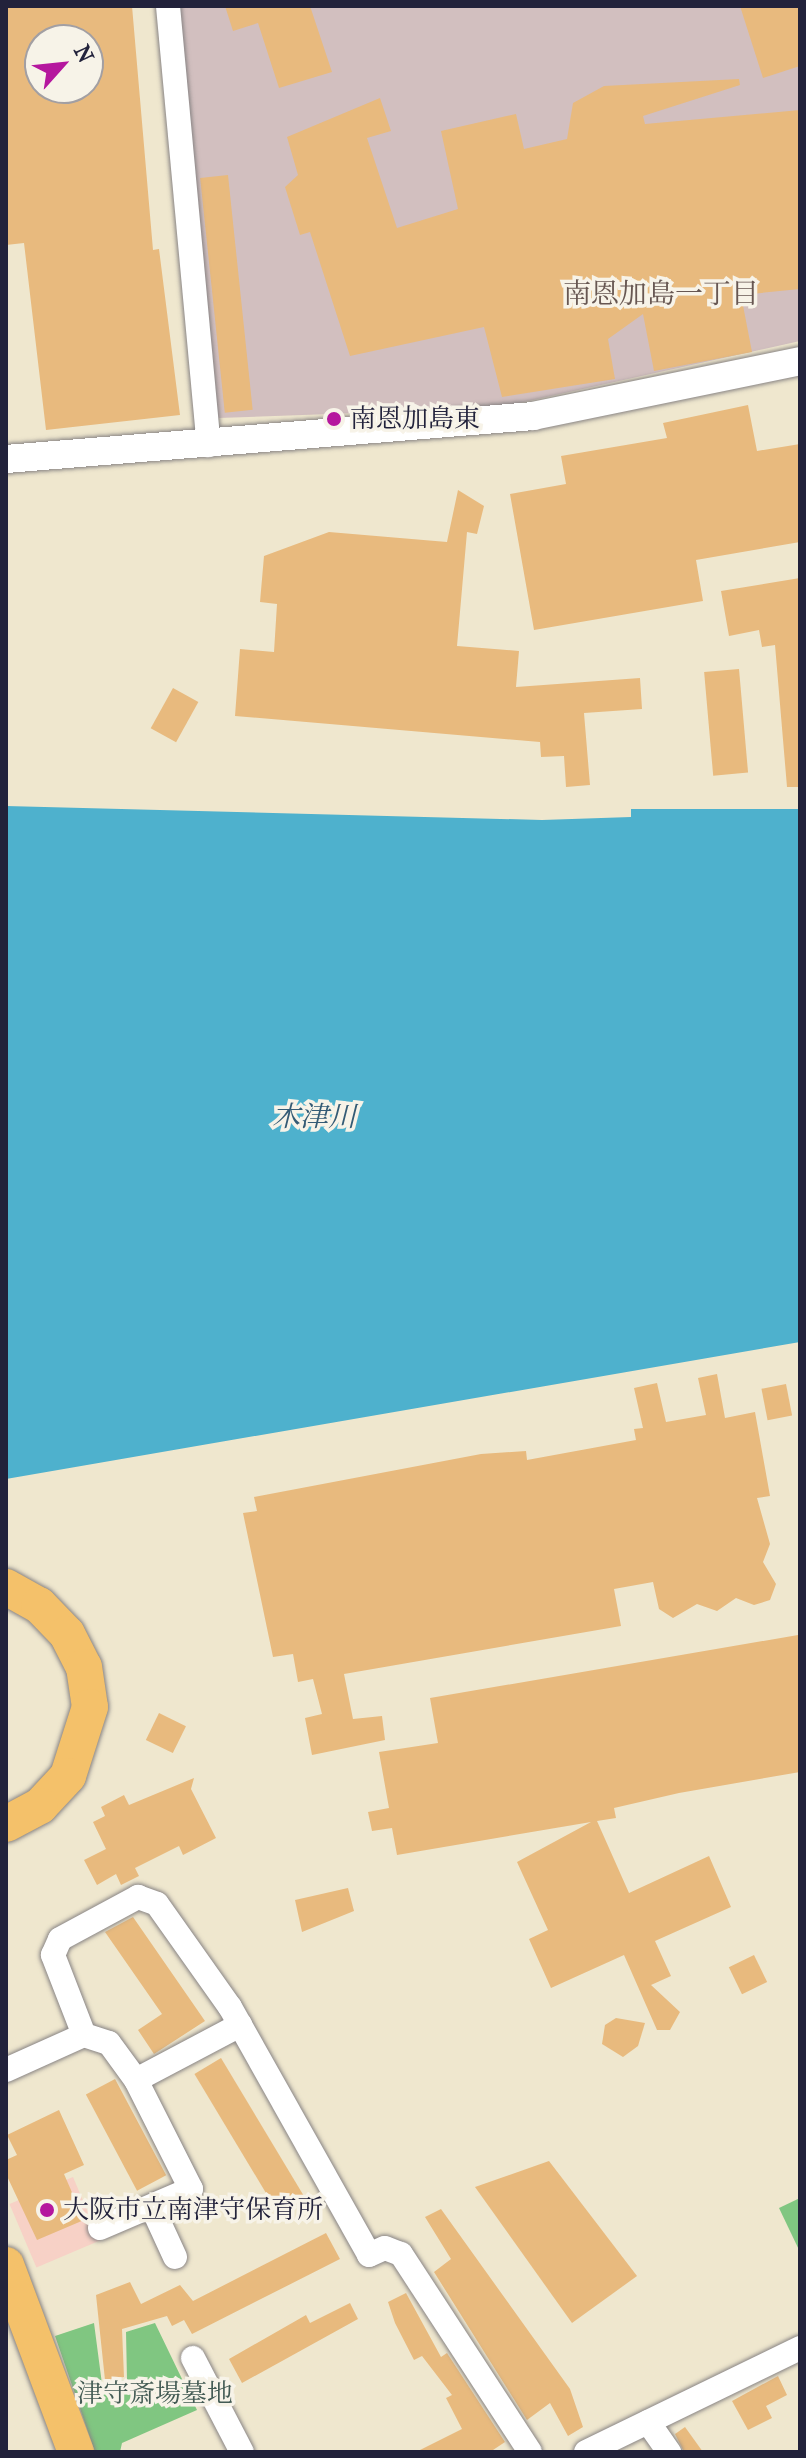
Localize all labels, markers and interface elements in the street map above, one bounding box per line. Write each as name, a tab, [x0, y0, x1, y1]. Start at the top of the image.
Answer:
north arrow	[24, 24, 104, 104]
text: N	[68, 41, 99, 67]
district label: 南恩加島一丁目	[563, 277, 759, 311]
place label: 南恩加島東	[350, 403, 480, 435]
marker: 南恩加島東	[325, 410, 343, 428]
water label: 木津川	[272, 1100, 356, 1134]
place label: 大阪市立南津守保育所	[63, 2194, 323, 2226]
marker: 大阪市立南津守保育所	[38, 2201, 56, 2219]
park label: 津守斎場墓地	[77, 2378, 233, 2410]

